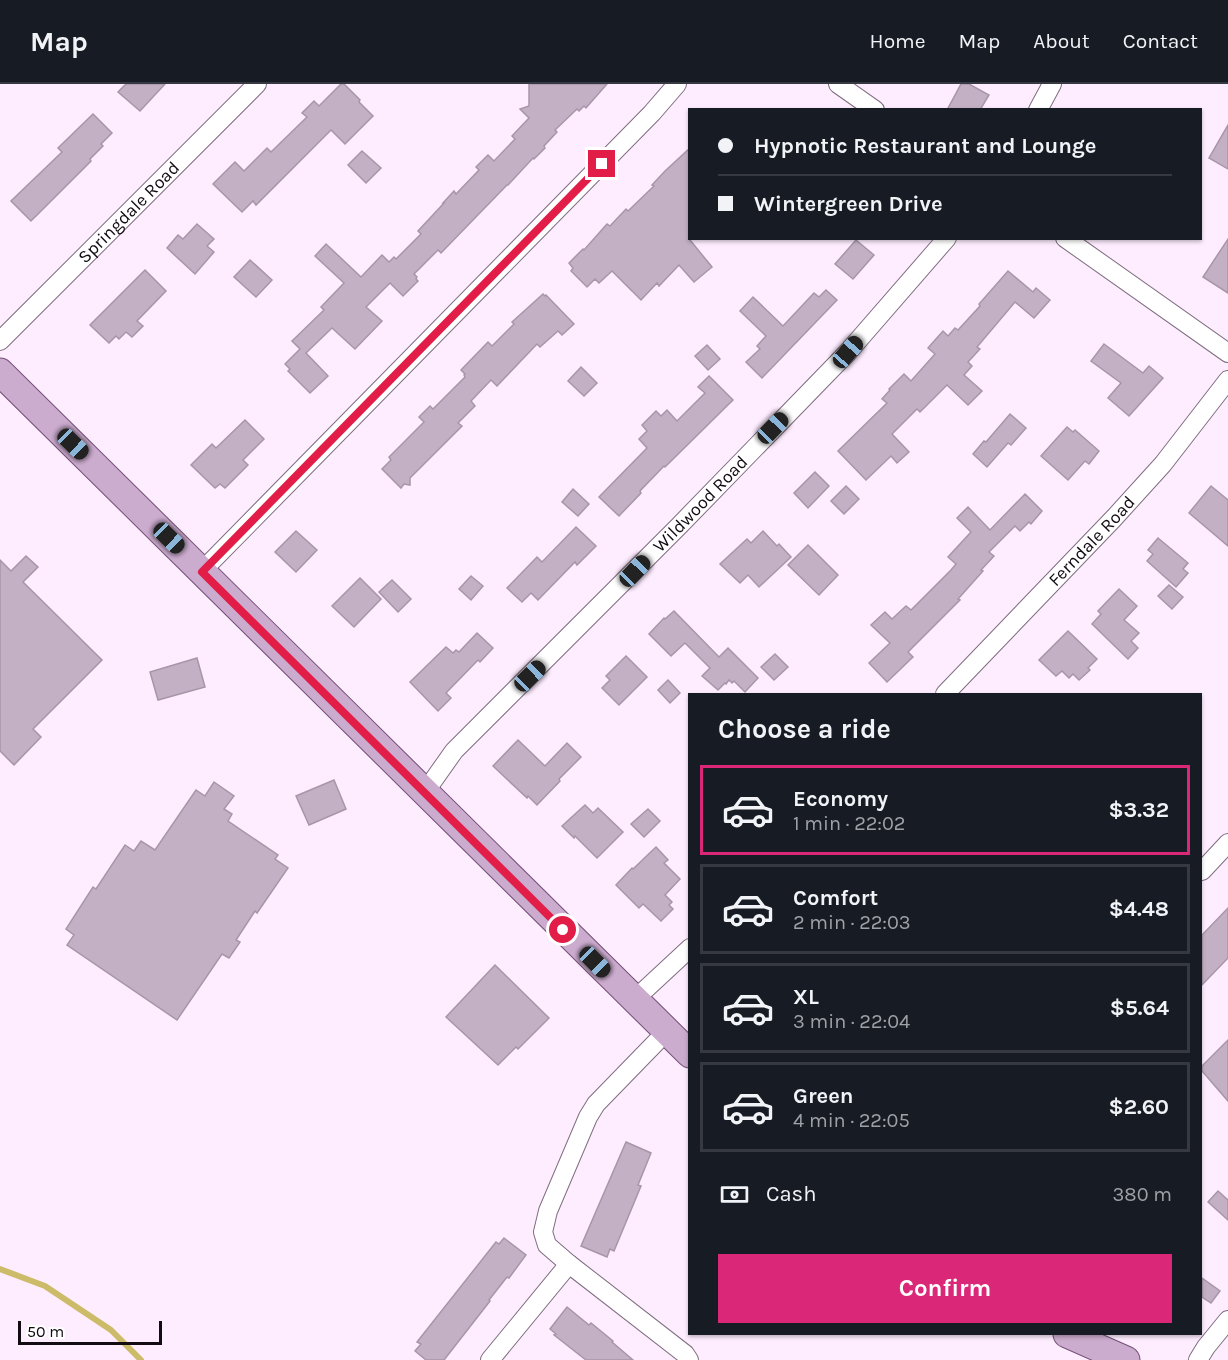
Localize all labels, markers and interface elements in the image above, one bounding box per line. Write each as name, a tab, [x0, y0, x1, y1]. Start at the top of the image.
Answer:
text: Map	[30, 25, 88, 58]
text: Home	[870, 29, 926, 53]
text: Map	[959, 29, 1000, 53]
text: About	[1033, 29, 1090, 53]
text: Contact	[1123, 29, 1198, 53]
text: Hypnotic Restaurant and Lounge	[754, 133, 1096, 159]
route end	[588, 150, 615, 177]
street label: Springdale Road	[73, 157, 184, 268]
text: Wintergreen Drive	[754, 191, 943, 217]
car	[829, 333, 867, 371]
car	[754, 409, 792, 447]
car	[54, 425, 92, 463]
street label: Wildwood Road	[648, 451, 752, 557]
street label: Ferndale Road	[1044, 491, 1140, 591]
car	[150, 519, 188, 557]
car	[616, 552, 654, 590]
car	[511, 657, 549, 695]
text: Choose a ride	[718, 713, 891, 745]
icon: car	[721, 783, 775, 837]
text: Economy	[793, 786, 888, 812]
text: $3.32	[1108, 797, 1169, 823]
text: 1 min · 22:02	[793, 812, 905, 835]
icon: car	[721, 882, 775, 936]
text: Comfort	[793, 885, 878, 911]
text: $4.48	[1109, 896, 1169, 922]
text: 2 min · 22:03	[793, 911, 911, 934]
route start	[549, 916, 576, 943]
car	[576, 943, 614, 981]
icon: car	[721, 981, 775, 1035]
text: XL	[793, 984, 819, 1010]
text: $5.64	[1110, 995, 1169, 1021]
text: 3 min · 22:04	[793, 1010, 910, 1033]
icon: car	[721, 1080, 775, 1134]
text: Green	[793, 1083, 854, 1109]
text: $2.60	[1109, 1094, 1169, 1120]
text: 4 min · 22:05	[793, 1109, 910, 1132]
icon: cash	[718, 1178, 751, 1211]
text: Cash	[766, 1181, 816, 1207]
text: 380 m	[1113, 1183, 1172, 1206]
button: Confirm	[718, 1254, 1172, 1323]
scale bar	[18, 1318, 162, 1346]
text: 50 m	[27, 1322, 64, 1341]

